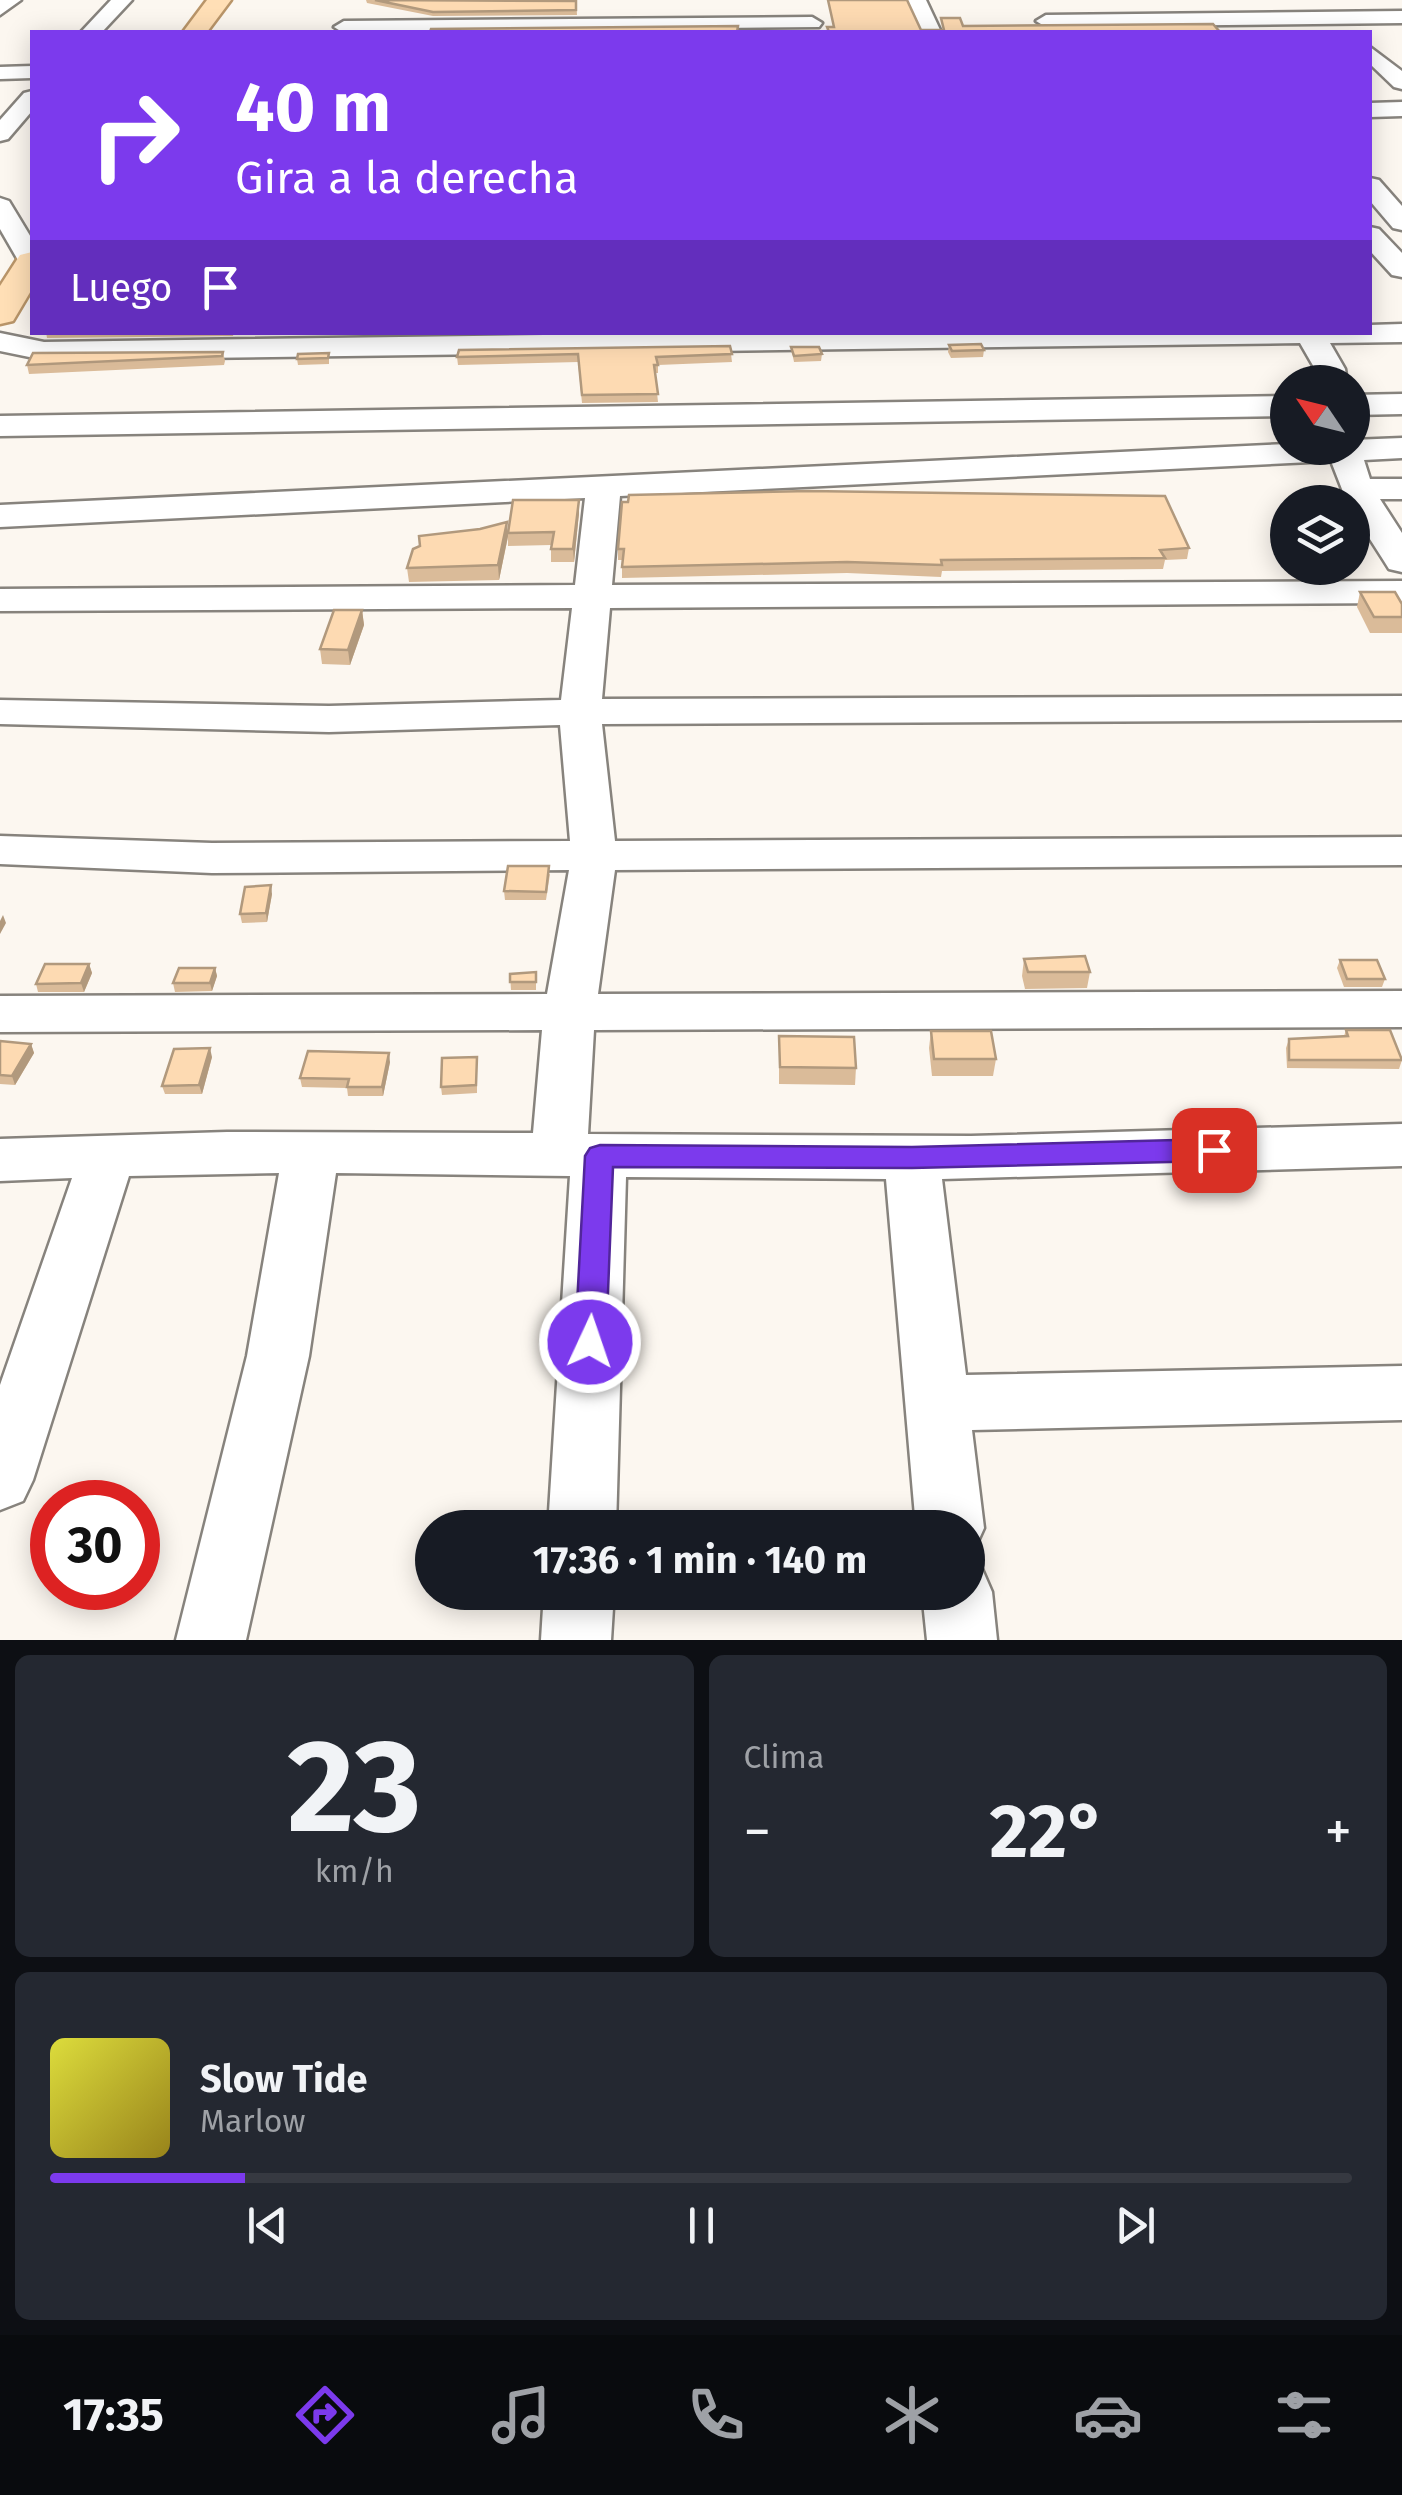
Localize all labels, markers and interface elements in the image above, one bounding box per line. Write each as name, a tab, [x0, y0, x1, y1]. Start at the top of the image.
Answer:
text: 40 m	[235, 66, 391, 150]
icon: right	[70, 70, 200, 200]
text: Gira a la derecha	[235, 151, 578, 205]
icon: arrive	[193, 260, 248, 315]
text: Luego	[70, 265, 173, 311]
north arrow	[1270, 365, 1370, 465]
map controls	[1270, 365, 1370, 585]
button: layers	[1270, 485, 1370, 585]
pin	[1172, 1108, 1257, 1193]
icon: arrive	[1187, 1123, 1242, 1178]
position arrow	[538, 1290, 642, 1394]
speed limit sign: 30	[30, 1480, 160, 1610]
text: 17:36 · 1 min · 140 m	[533, 1537, 867, 1583]
text: 23	[287, 1709, 421, 1865]
text: Clima	[744, 1738, 824, 1776]
text: 22°	[989, 1787, 1106, 1877]
text: −	[744, 1799, 771, 1865]
text: +	[1325, 1799, 1352, 1865]
text: km/h	[315, 1852, 394, 1890]
text: Slow Tide	[200, 2056, 368, 2102]
text: Marlow	[200, 2102, 306, 2140]
icon: previous	[240, 2198, 295, 2253]
icon: pause	[674, 2198, 729, 2253]
icon: next	[1108, 2198, 1163, 2253]
icon: directions	[290, 2380, 360, 2450]
icon: music	[486, 2380, 556, 2450]
icon: phone	[681, 2380, 751, 2450]
icon: climate	[877, 2380, 947, 2450]
icon: car	[1073, 2380, 1143, 2450]
icon: filters	[1269, 2380, 1339, 2450]
text: 17:35	[63, 2388, 164, 2442]

